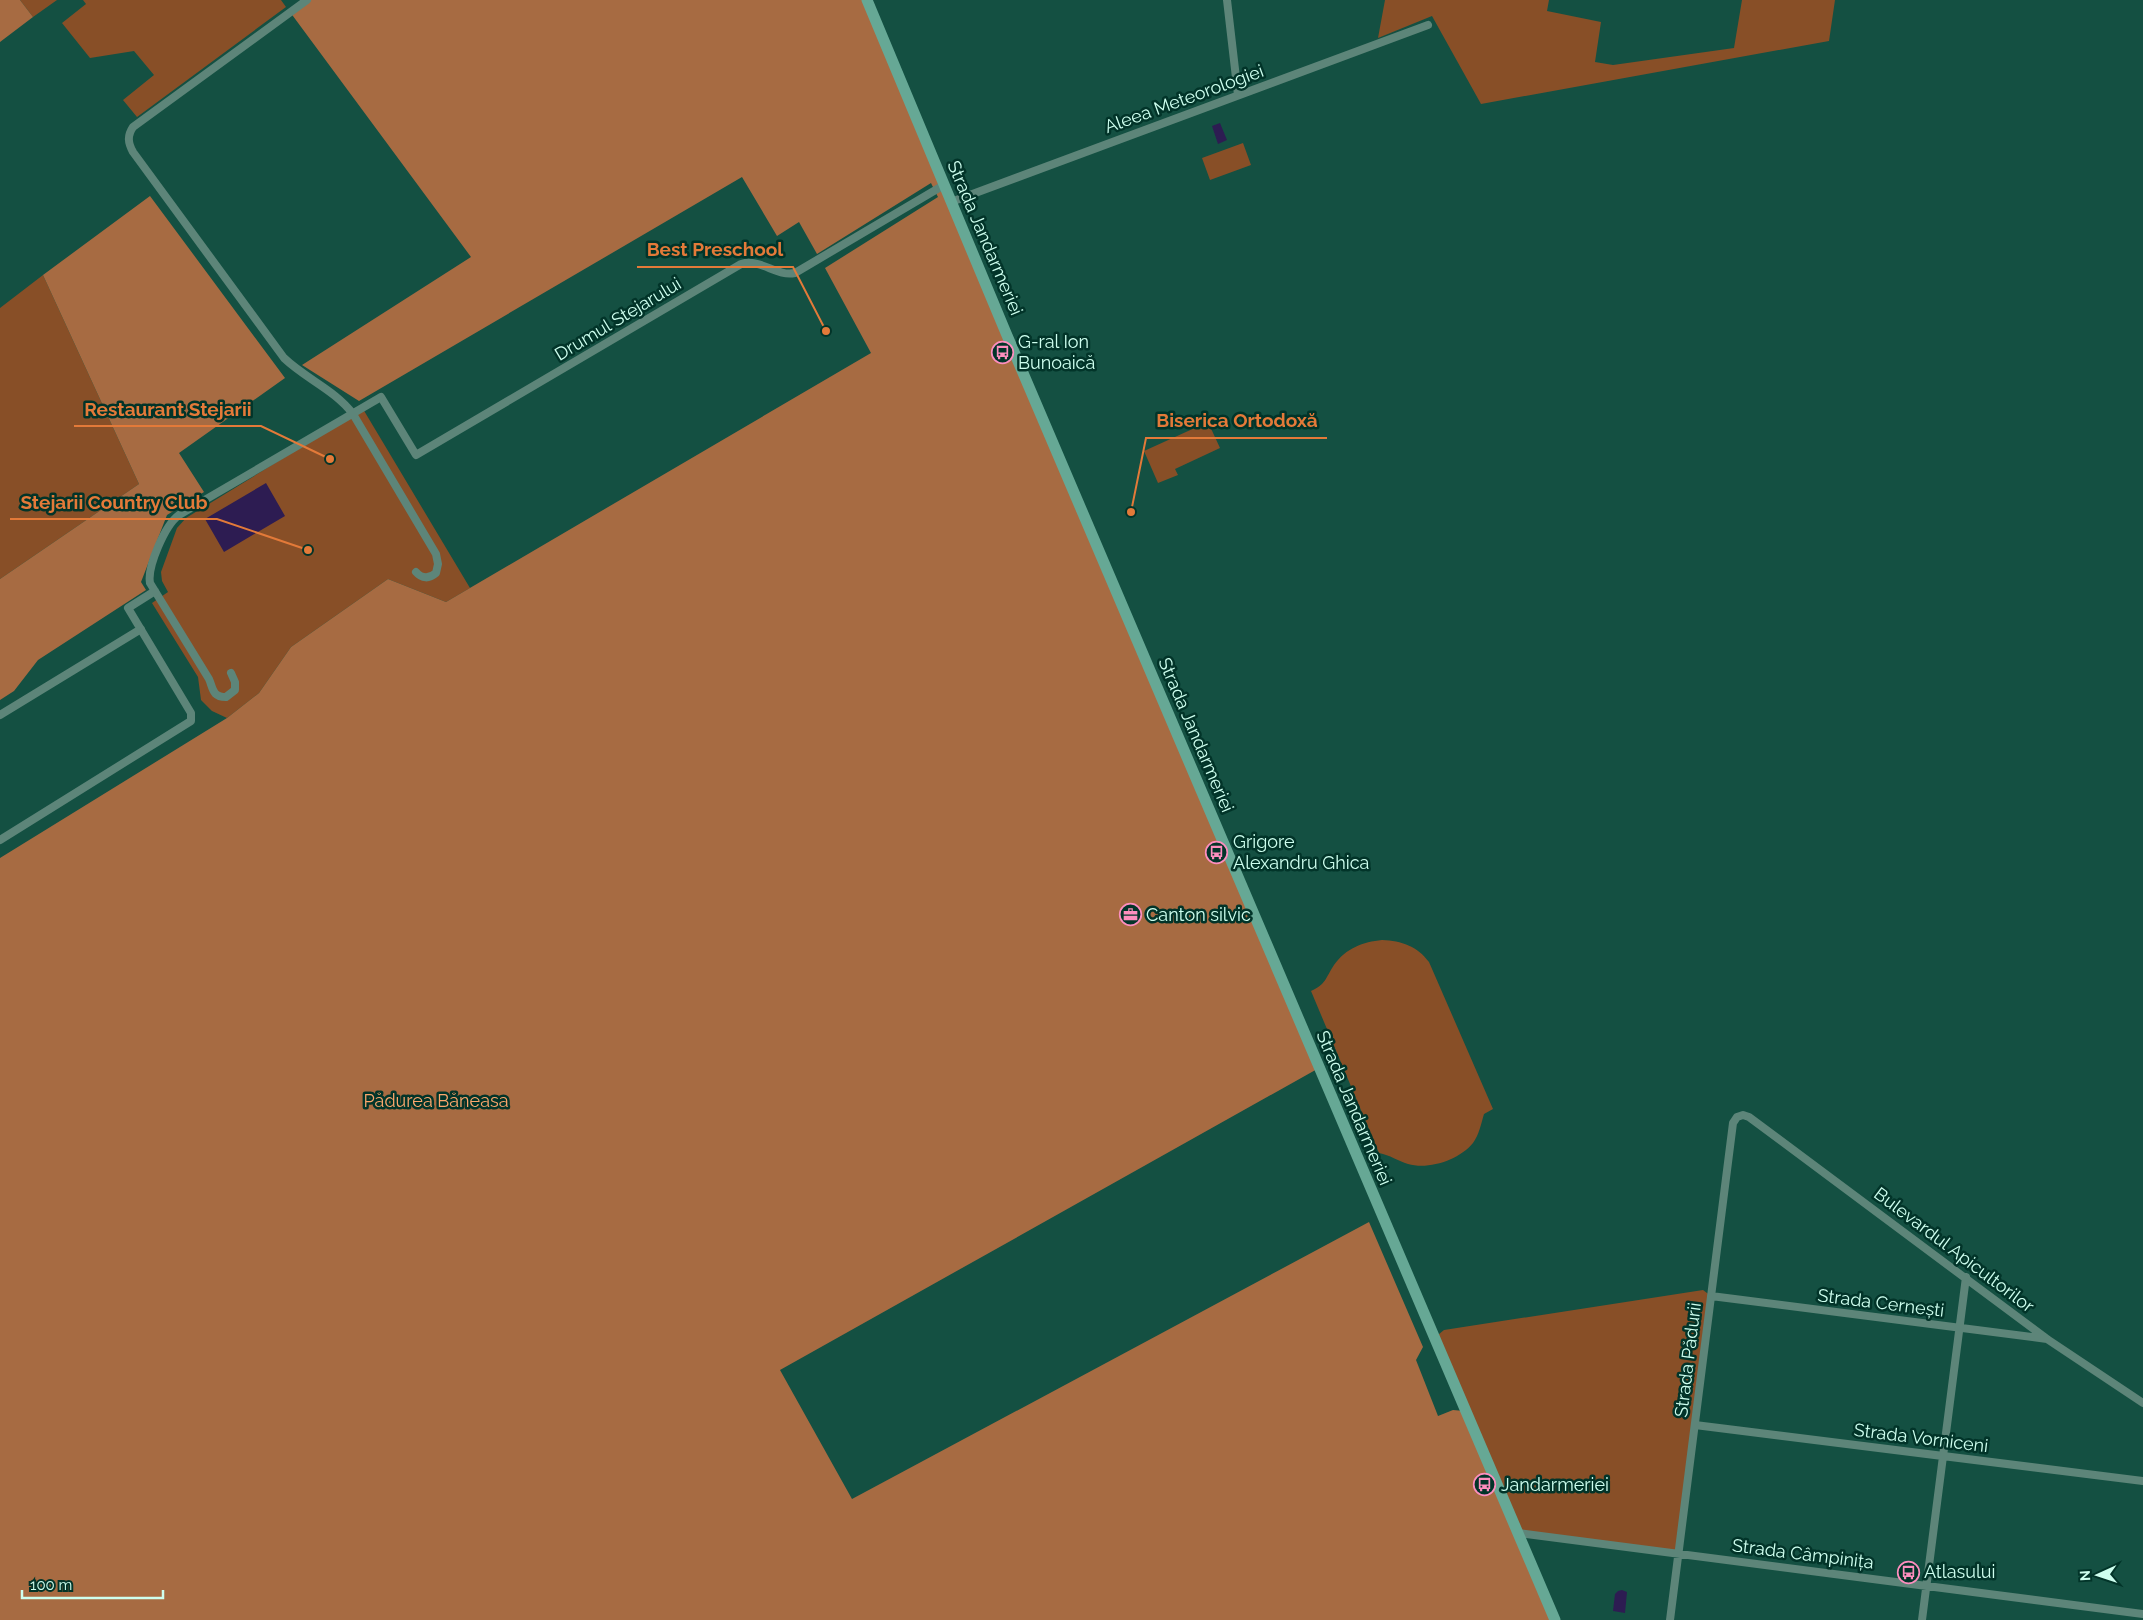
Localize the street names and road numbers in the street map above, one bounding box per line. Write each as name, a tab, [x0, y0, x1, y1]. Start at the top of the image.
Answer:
street label: Aleea Meteorologiei	[1101, 60, 1266, 137]
street label: Strada Jandarmeriei	[943, 157, 1028, 318]
street label: Drumul Stejarului	[551, 273, 685, 365]
street label: Strada Jandarmeriei	[1154, 654, 1239, 815]
street label: Strada Jandarmeriei	[1312, 1027, 1397, 1188]
street label: Bulevardul Apicultorilor	[1870, 1183, 2039, 1317]
street label: Strada Cernești	[1817, 1284, 1946, 1321]
street label: Strada Pădurii	[1670, 1301, 1705, 1419]
street label: Strada Vorniceni	[1853, 1419, 1989, 1456]
street label: Strada Câmpinița	[1731, 1534, 1875, 1573]

